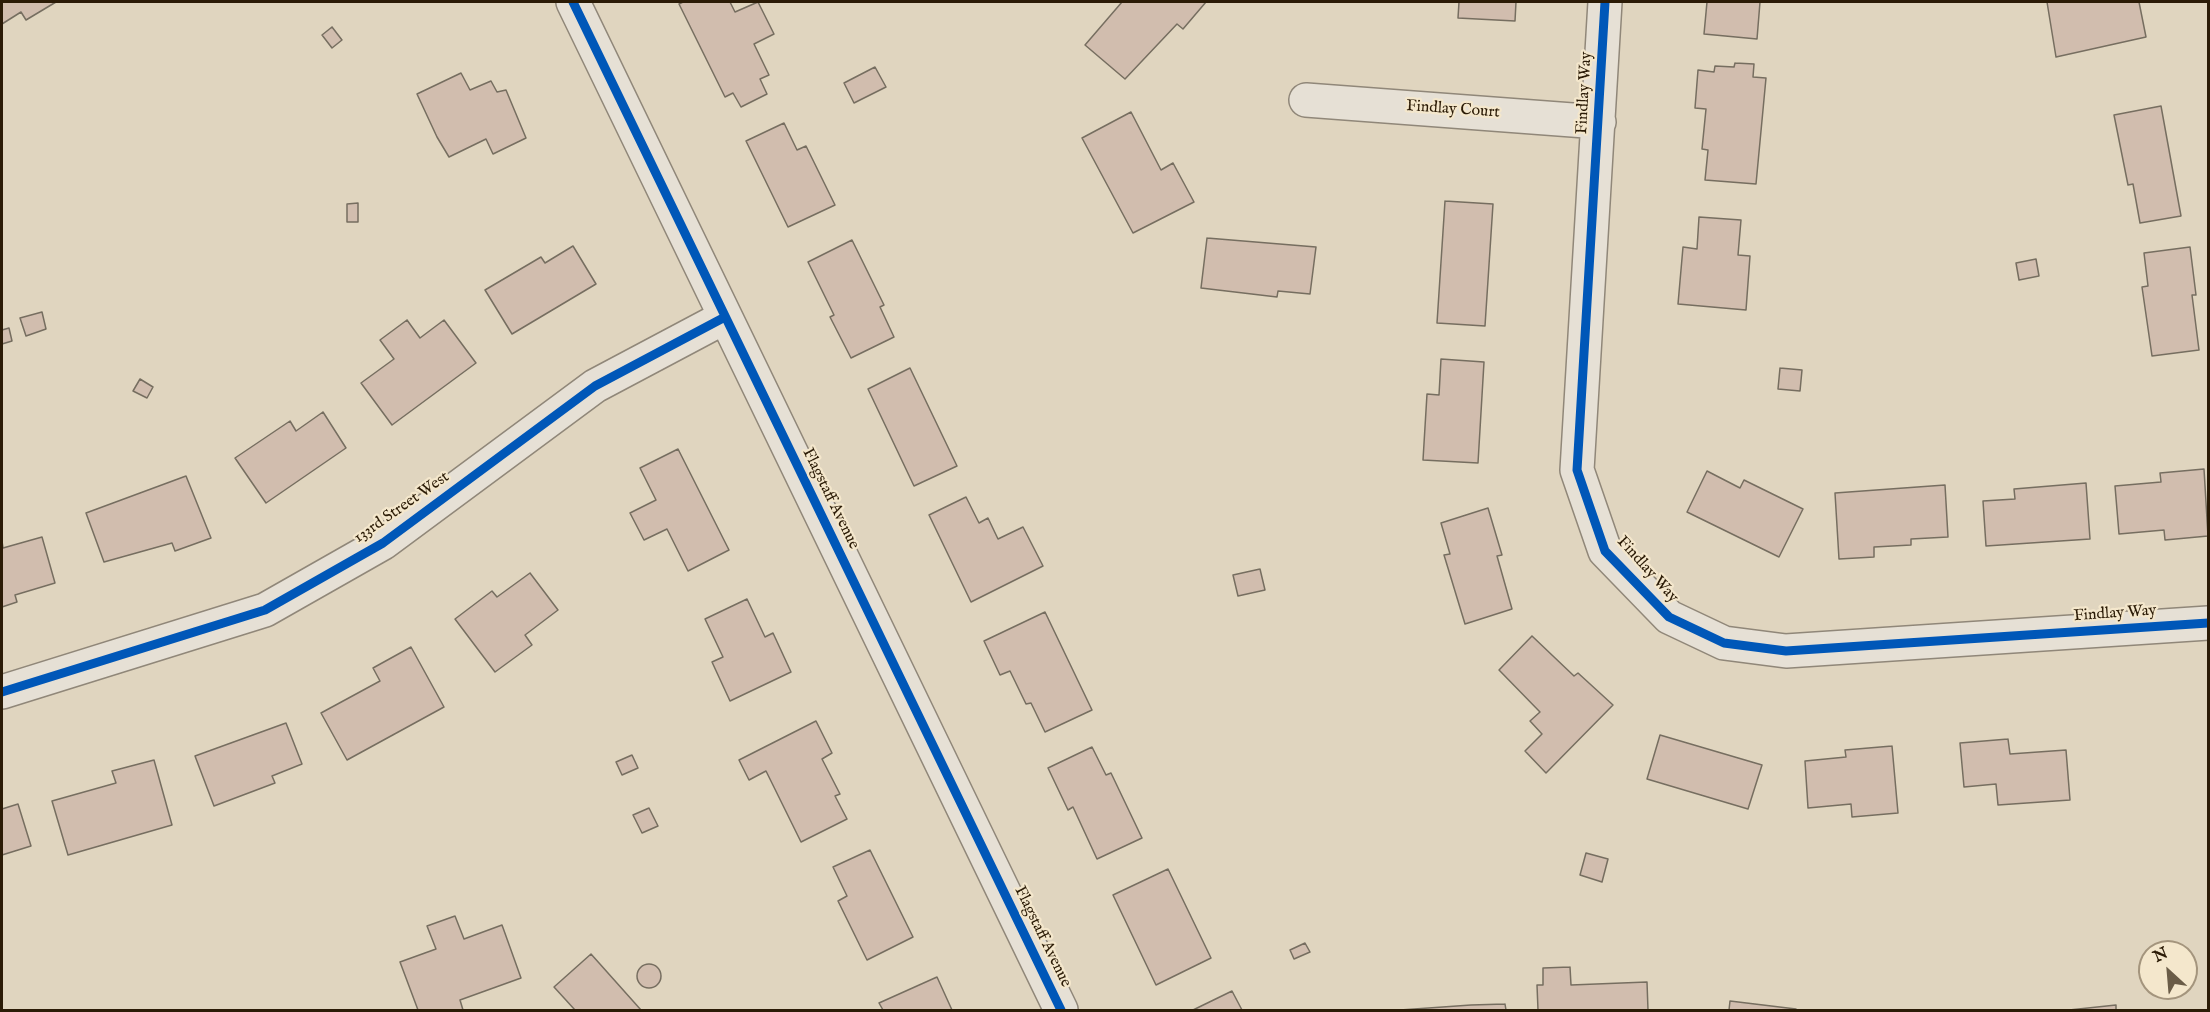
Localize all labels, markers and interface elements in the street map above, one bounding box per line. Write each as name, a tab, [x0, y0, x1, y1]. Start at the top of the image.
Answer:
street label: Findlay Way	[1573, 51, 1597, 135]
street label: Findlay Court	[1406, 97, 1500, 123]
street label: Flagstaff Avenue	[797, 445, 863, 553]
street label: 133rd Street West	[351, 468, 453, 548]
street label: Findlay Way	[1612, 533, 1682, 607]
street label: Findlay Way	[2073, 602, 2157, 626]
street label: Flagstaff Avenue	[1009, 883, 1075, 991]
north arrow	[2138, 940, 2198, 1000]
text: N	[2150, 944, 2172, 968]

